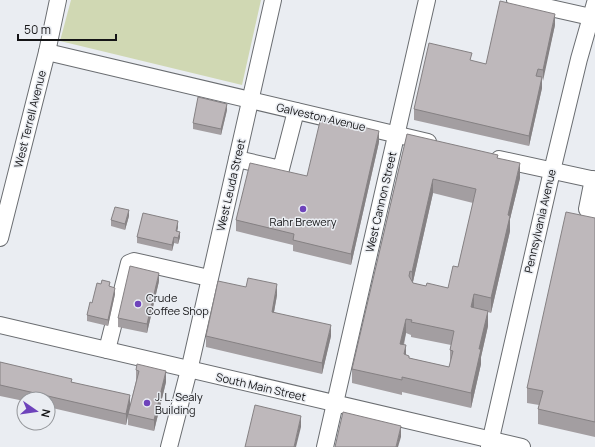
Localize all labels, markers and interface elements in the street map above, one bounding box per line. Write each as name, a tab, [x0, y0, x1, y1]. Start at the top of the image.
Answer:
scale bar	[18, 16, 116, 42]
text: 50 m	[24, 21, 51, 38]
street label: West Terrell Avenue	[10, 68, 49, 169]
street label: Galveston Avenue	[275, 99, 368, 134]
street label: West Leuda Street	[213, 137, 248, 232]
street label: West Cannon Street	[362, 150, 399, 254]
street label: Pennsylvania Avenue	[520, 167, 559, 274]
marker: Rahr Brewery	[298, 204, 308, 214]
place label: Rahr Brewery	[270, 214, 337, 229]
place label: Crude Coffee Shop	[146, 290, 209, 318]
marker: Crude Coffee Shop	[133, 299, 143, 309]
street label: South Main Street	[215, 369, 308, 404]
place label: J. L. Sealy Building	[155, 389, 203, 417]
north arrow	[16, 391, 56, 431]
marker: J. L. Sealy Building	[142, 398, 152, 408]
text: N	[38, 408, 54, 419]

